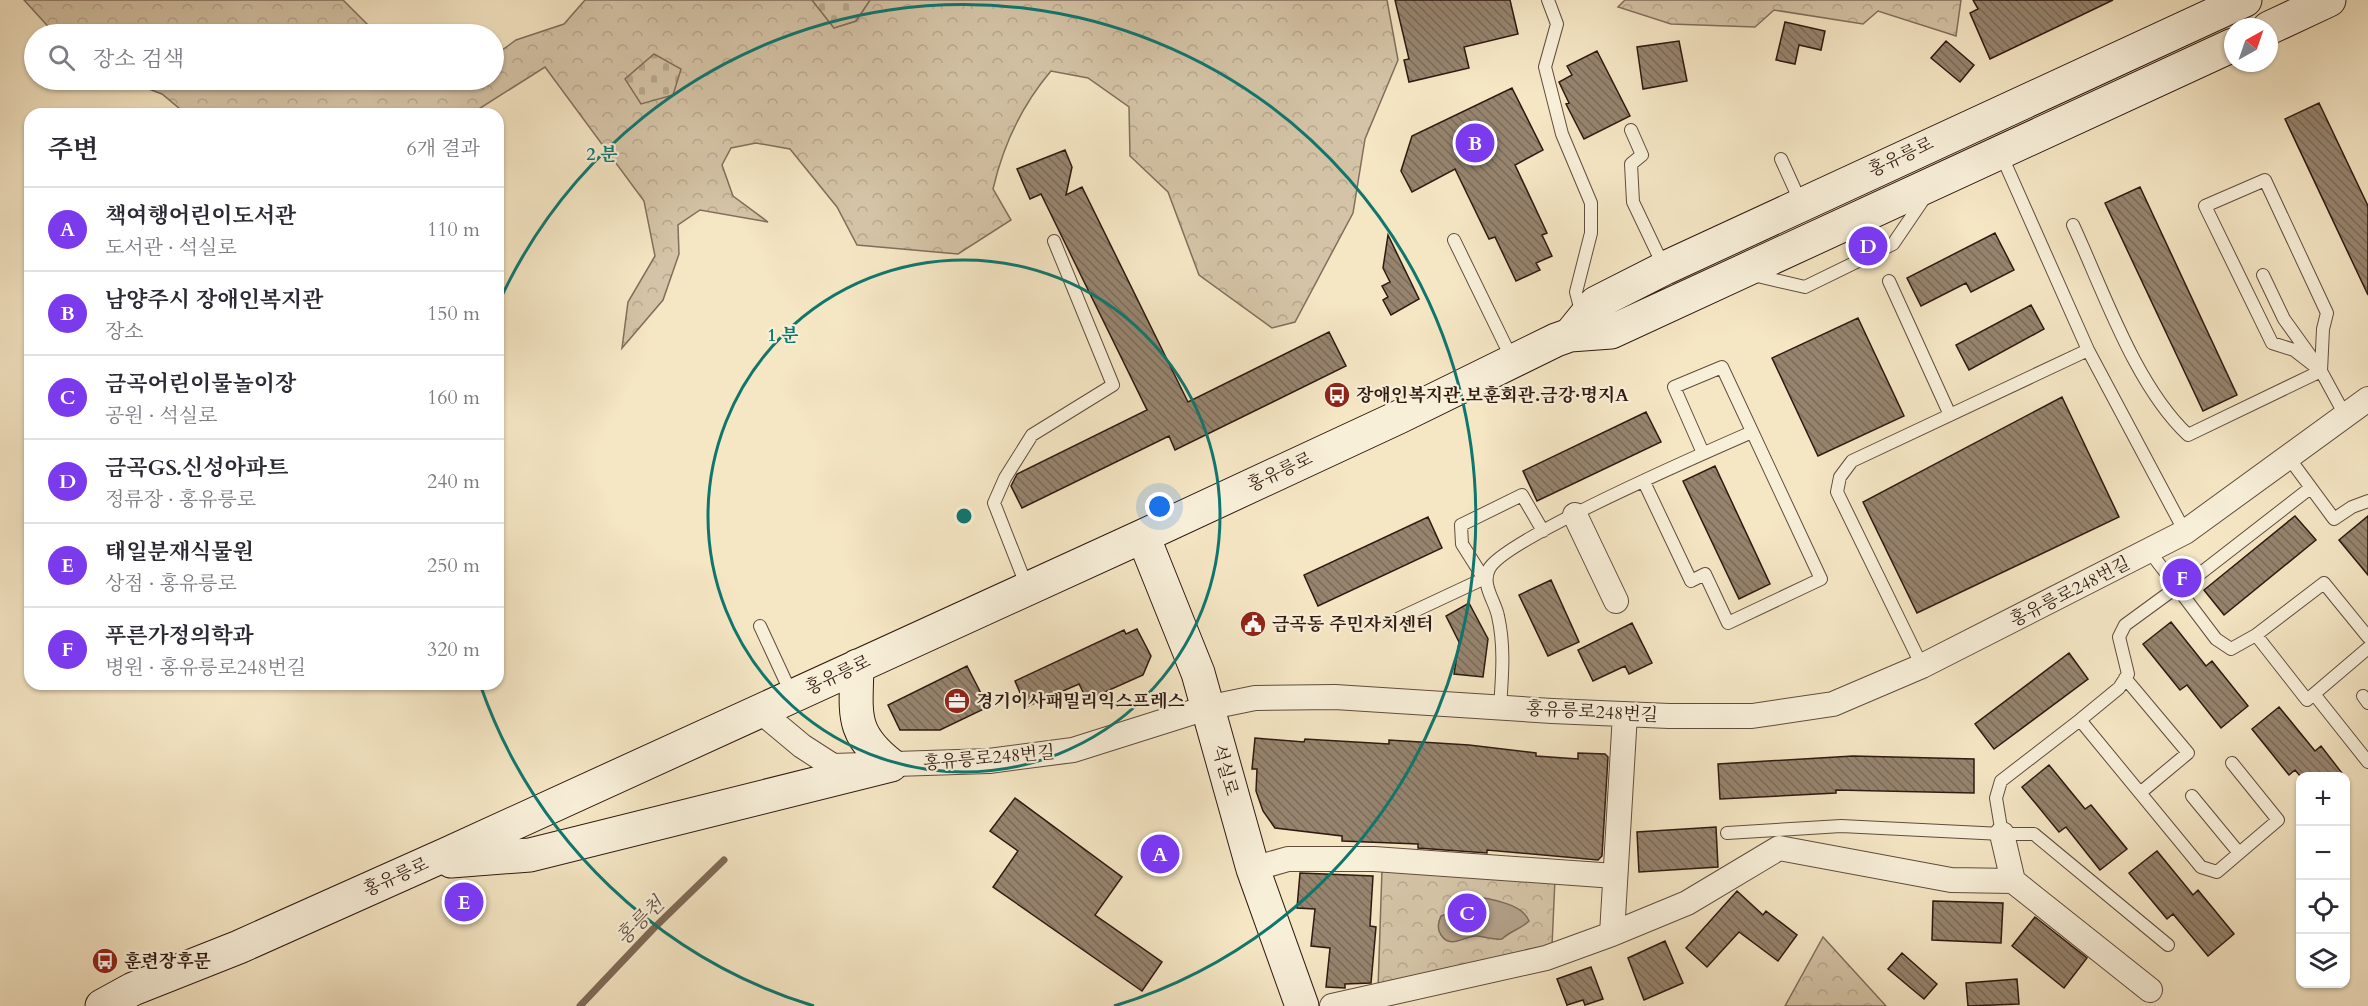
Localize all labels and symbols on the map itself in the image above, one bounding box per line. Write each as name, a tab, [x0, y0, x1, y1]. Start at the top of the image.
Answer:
north arrow	[2224, 18, 2278, 72]
pin: B	[1456, 120, 1494, 166]
street label: 홍유릉로	[1864, 131, 1938, 183]
text: 2 분	[586, 142, 618, 167]
pin: D	[1848, 224, 1888, 268]
text: 1 분	[767, 323, 799, 348]
bus stop icon: 장애인복지관.보훈회관.금강·명지A	[1322, 380, 1352, 410]
place label: 장애인복지관.보훈회관.금강·명지A	[1356, 383, 1629, 408]
street label: 홍유릉로	[1243, 446, 1317, 498]
your location	[1145, 492, 1174, 521]
centre of rings	[954, 506, 974, 526]
street label: 홍유릉로248번길	[2006, 551, 2134, 633]
pin: F	[2162, 556, 2202, 600]
public building icon: 금곡동 주민자치센터	[1238, 609, 1268, 639]
place label: 금곡동 주민자치센터	[1272, 612, 1433, 637]
street label: 홍유릉로	[801, 649, 875, 701]
office icon: 경기이사패밀리익스프레스	[942, 686, 972, 716]
place label: 경기이사패밀리익스프레스	[976, 689, 1185, 714]
street label: 홍유릉로248번길	[1525, 696, 1659, 728]
street label: 홍유릉로248번길	[922, 740, 1056, 776]
street label: 석실로	[1206, 741, 1244, 799]
pin: A	[1140, 832, 1180, 876]
street label: 홍유릉로	[359, 851, 433, 903]
pin: E	[444, 880, 484, 924]
water label: 홍릉천	[610, 890, 671, 951]
pin: C	[1448, 890, 1486, 936]
bus stop icon: 훈련장후문	[90, 946, 120, 976]
place label: 훈련장후문	[124, 949, 212, 974]

